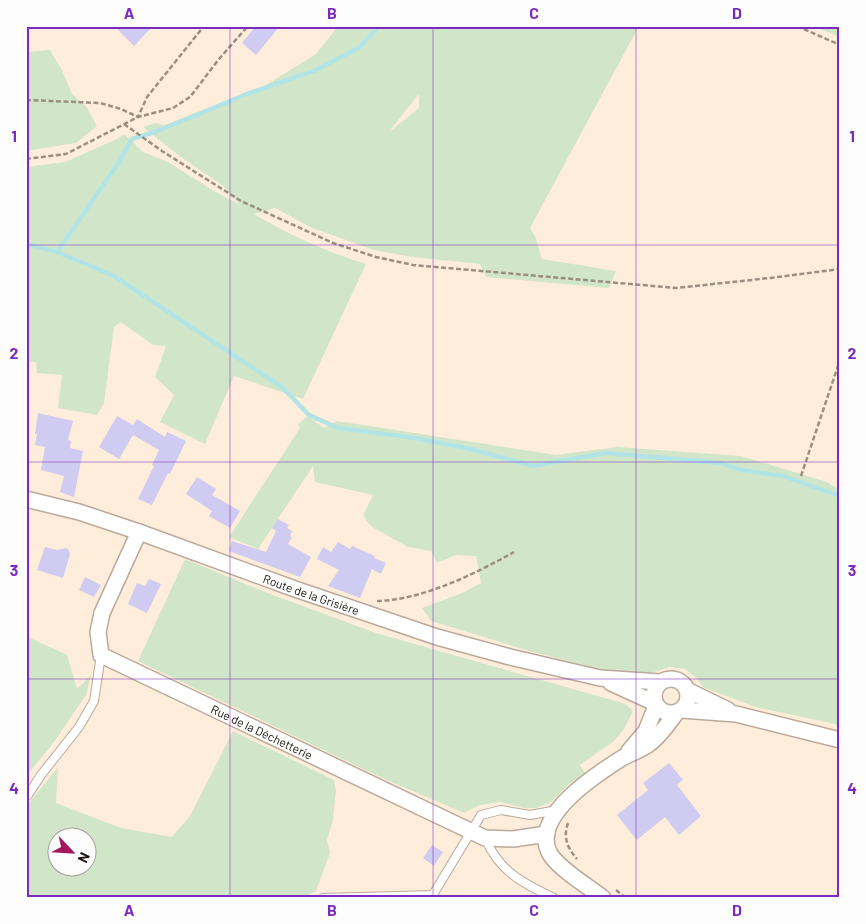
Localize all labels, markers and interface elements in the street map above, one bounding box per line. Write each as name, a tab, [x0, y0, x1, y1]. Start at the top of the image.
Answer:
text: A	[124, 3, 135, 22]
text: B	[327, 3, 337, 22]
text: C	[529, 3, 539, 22]
text: D	[732, 3, 742, 22]
text: 1	[11, 126, 17, 145]
text: 1	[849, 126, 855, 145]
text: 2	[10, 343, 19, 362]
text: 2	[848, 343, 857, 362]
text: 3	[10, 560, 18, 579]
text: 3	[848, 560, 856, 579]
street label: Route de la Grisière	[261, 571, 361, 617]
street label: Rue de la Déchetterie	[209, 702, 315, 762]
text: 4	[9, 778, 19, 797]
text: 4	[847, 778, 857, 797]
north arrow	[48, 826, 98, 876]
text: N	[75, 850, 94, 866]
text: A	[124, 900, 135, 919]
text: B	[327, 900, 337, 919]
text: C	[529, 900, 539, 919]
text: D	[732, 900, 742, 919]

